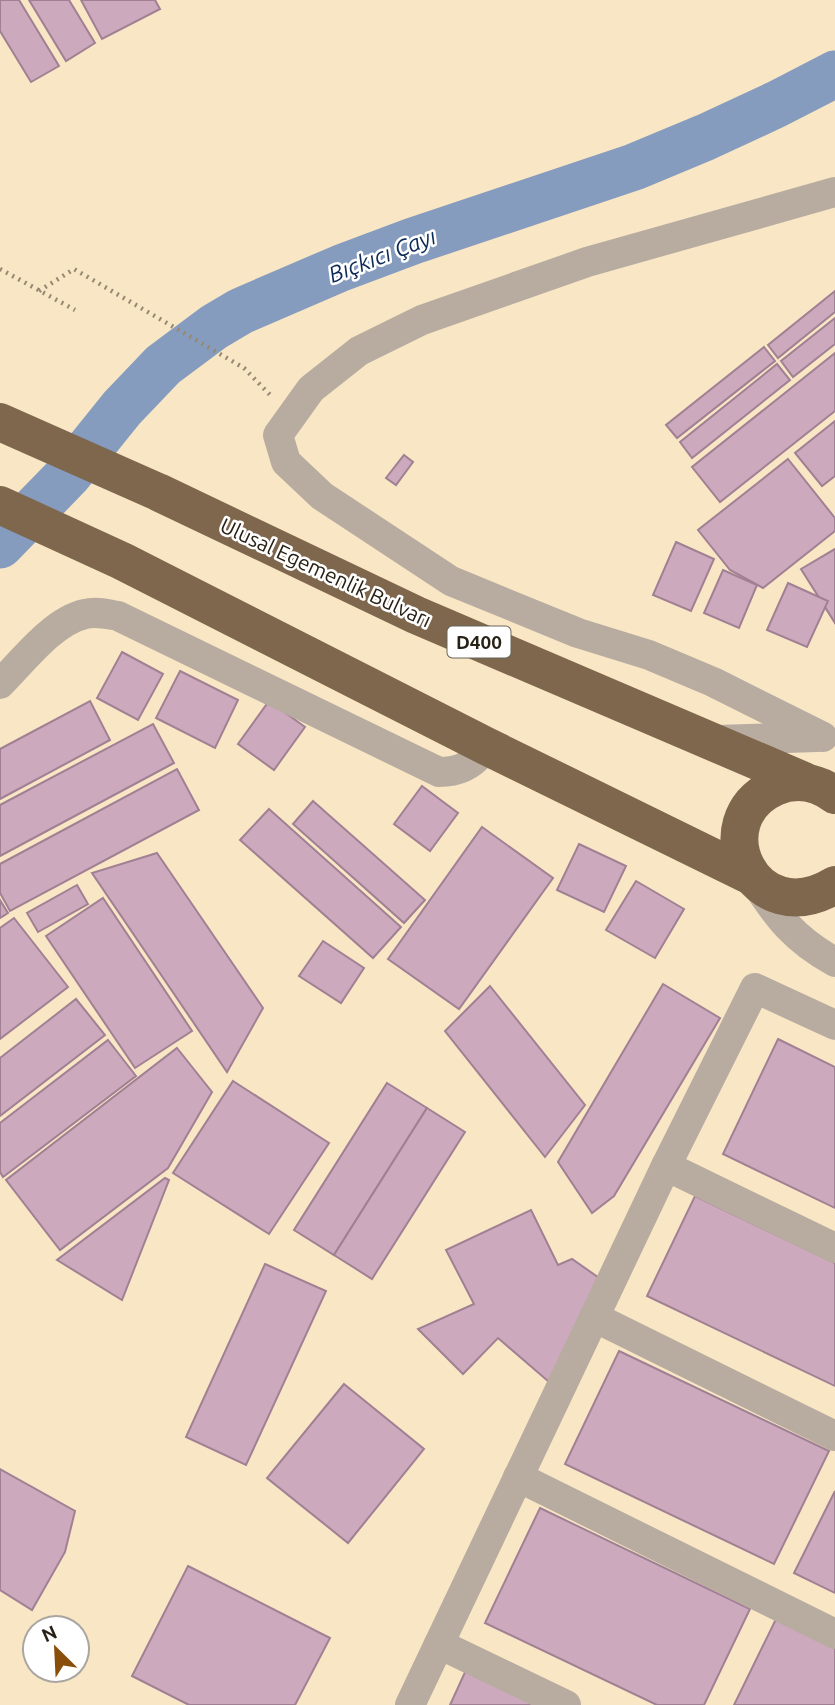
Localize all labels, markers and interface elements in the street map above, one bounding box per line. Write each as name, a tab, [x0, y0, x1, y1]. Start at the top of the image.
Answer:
water label: Bıçkıcı Çayı	[325, 223, 439, 287]
street label: Ulusal Egemenlik Bulvarı	[217, 513, 435, 631]
road number: D400	[448, 626, 510, 657]
north arrow	[21, 1614, 91, 1684]
text: N	[38, 1621, 60, 1646]

